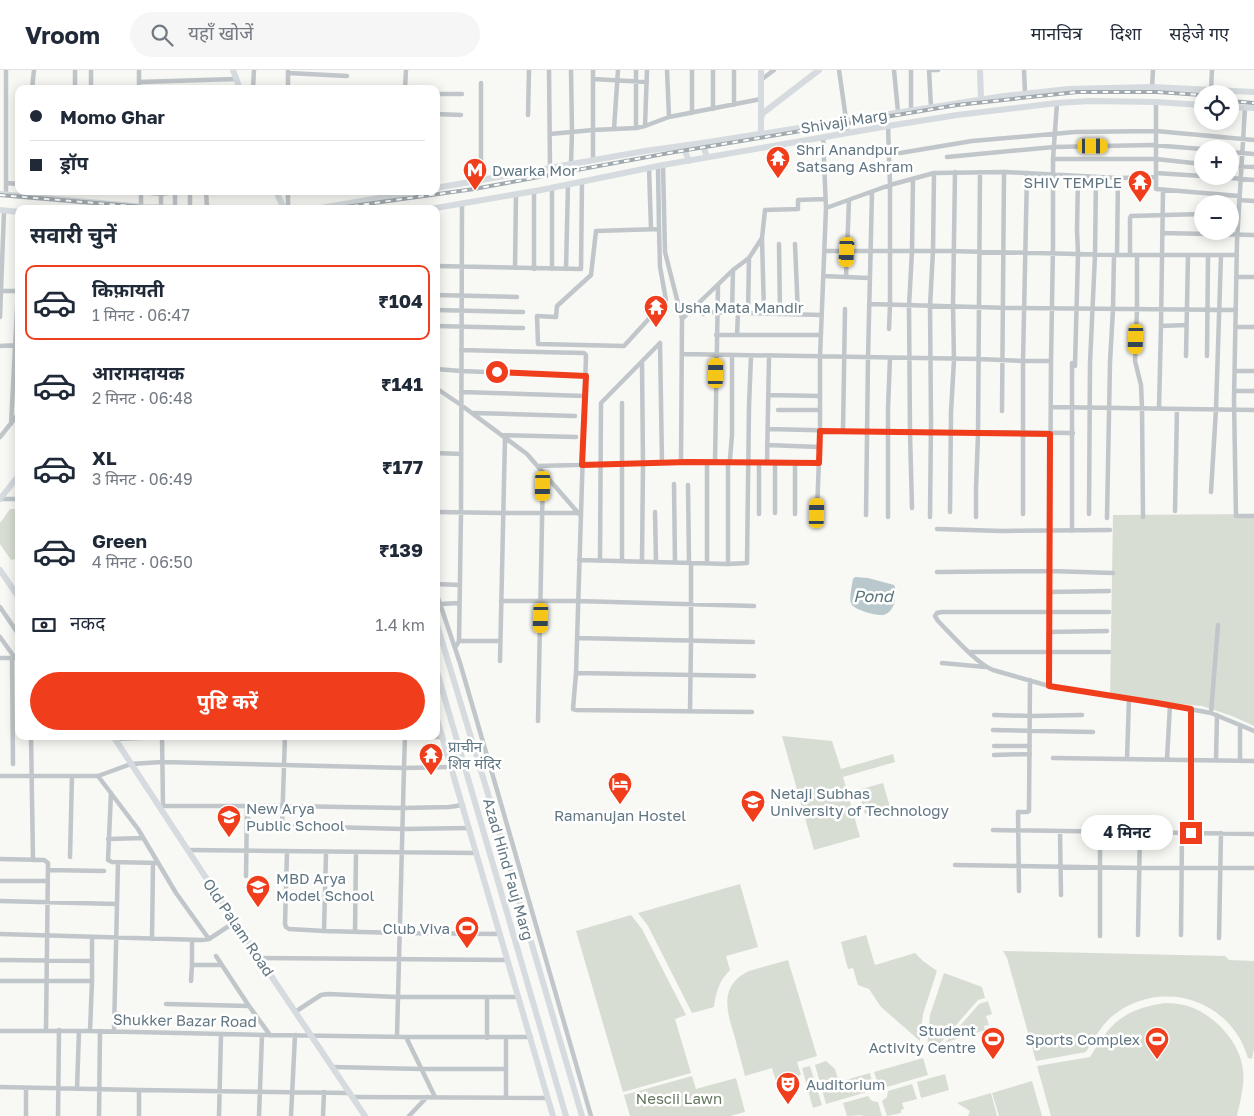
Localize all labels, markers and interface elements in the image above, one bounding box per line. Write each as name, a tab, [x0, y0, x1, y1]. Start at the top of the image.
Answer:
search box	[130, 12, 480, 57]
text: Vroom	[25, 20, 100, 49]
icon: search	[148, 21, 176, 49]
text: यहाँ खोजें	[188, 21, 253, 44]
text: मानचित्र	[1031, 22, 1082, 44]
text: दिशा	[1110, 22, 1141, 44]
text: सहेजे गए	[1169, 22, 1229, 44]
map controls	[1194, 85, 1239, 240]
button: locate	[1194, 85, 1239, 130]
text: Momo Ghar	[60, 105, 165, 128]
street label: Shivaji Marg	[799, 105, 889, 137]
car	[1078, 139, 1108, 154]
place label: Shri Anandpur Satsang Ashram	[796, 140, 913, 175]
button: +	[1194, 140, 1239, 185]
temple icon: Shri Anandpur Satsang Ashram	[765, 145, 791, 179]
text: ड्रॉप	[60, 151, 88, 174]
metro station icon: Dwarka Mor	[462, 157, 488, 191]
place label: Dwarka Mor	[492, 161, 577, 179]
temple icon: SHIV TEMPLE	[1127, 169, 1153, 203]
place label: SHIV TEMPLE	[1024, 173, 1122, 191]
button: −	[1194, 195, 1239, 240]
text: सवारी चुनें	[30, 221, 116, 248]
car	[838, 237, 855, 267]
text: किफ़ायती	[92, 278, 164, 301]
icon: car	[32, 280, 77, 325]
text: ₹104	[378, 289, 423, 312]
temple icon: Usha Mata Mandir	[643, 294, 669, 328]
place label: Usha Mata Mandir	[674, 298, 804, 316]
text: 1 मिनट · 06:47	[92, 305, 190, 325]
car	[1127, 324, 1144, 354]
car	[708, 358, 723, 388]
text: आरामदायक	[92, 361, 184, 384]
route start	[486, 361, 508, 383]
icon: car	[32, 363, 77, 408]
text: ₹141	[381, 372, 423, 395]
text: 2 मिनट · 06:48	[92, 388, 193, 408]
icon: car	[32, 446, 77, 491]
text: XL	[92, 446, 117, 469]
text: ₹177	[382, 455, 423, 478]
text: 3 मिनट · 06:49	[92, 469, 193, 489]
car	[535, 471, 550, 501]
car	[809, 498, 824, 528]
icon: car	[32, 529, 77, 574]
text: Green	[92, 529, 147, 552]
text: ₹139	[379, 538, 423, 561]
text: 4 मिनट · 06:50	[92, 552, 193, 572]
water label: Pond	[853, 586, 895, 606]
car	[532, 603, 549, 633]
icon: cash	[30, 611, 58, 639]
text: नकद	[70, 611, 105, 634]
text: 1.4 km	[375, 615, 425, 635]
button: पुष्टि करें	[30, 672, 425, 730]
place label: प्राचीन शिव मंदिर	[448, 737, 502, 772]
temple icon: प्राचीन शिव मंदिर	[418, 742, 444, 776]
hotel icon: Ramanujan Hostel	[607, 771, 633, 805]
place label: Netaji Subhas University of Technology	[770, 784, 949, 819]
school or university icon: Netaji Subhas University of Technology	[740, 789, 766, 823]
street label: Azad Hind Fauj Marg	[480, 796, 538, 942]
place label: New Arya Public School	[246, 799, 345, 834]
school or university icon: New Arya Public School	[216, 804, 242, 838]
place label: Ramanujan Hostel	[554, 806, 686, 824]
callout: 4 मिनट	[1081, 816, 1174, 850]
text: 4 मिनट	[1103, 822, 1151, 842]
route end	[1180, 822, 1202, 844]
place label: MBD Arya Model School	[276, 869, 374, 904]
school or university icon: MBD Arya Model School	[245, 874, 271, 908]
street label: Old Palam Road	[200, 875, 278, 979]
sports icon: Club Viva	[454, 915, 480, 949]
place label: Club Viva	[382, 919, 450, 937]
street label: Shukker Bazar Road	[113, 1010, 257, 1030]
place label: Student Activity Centre	[869, 1021, 976, 1056]
sports icon: Student Activity Centre	[980, 1026, 1006, 1060]
sports icon: Sports Complex	[1144, 1026, 1170, 1060]
place label: Sports Complex	[1025, 1030, 1140, 1048]
theatre icon: Auditorium	[775, 1071, 801, 1105]
place label: Auditorium	[806, 1075, 885, 1093]
park label: Nescii Lawn	[636, 1089, 722, 1107]

